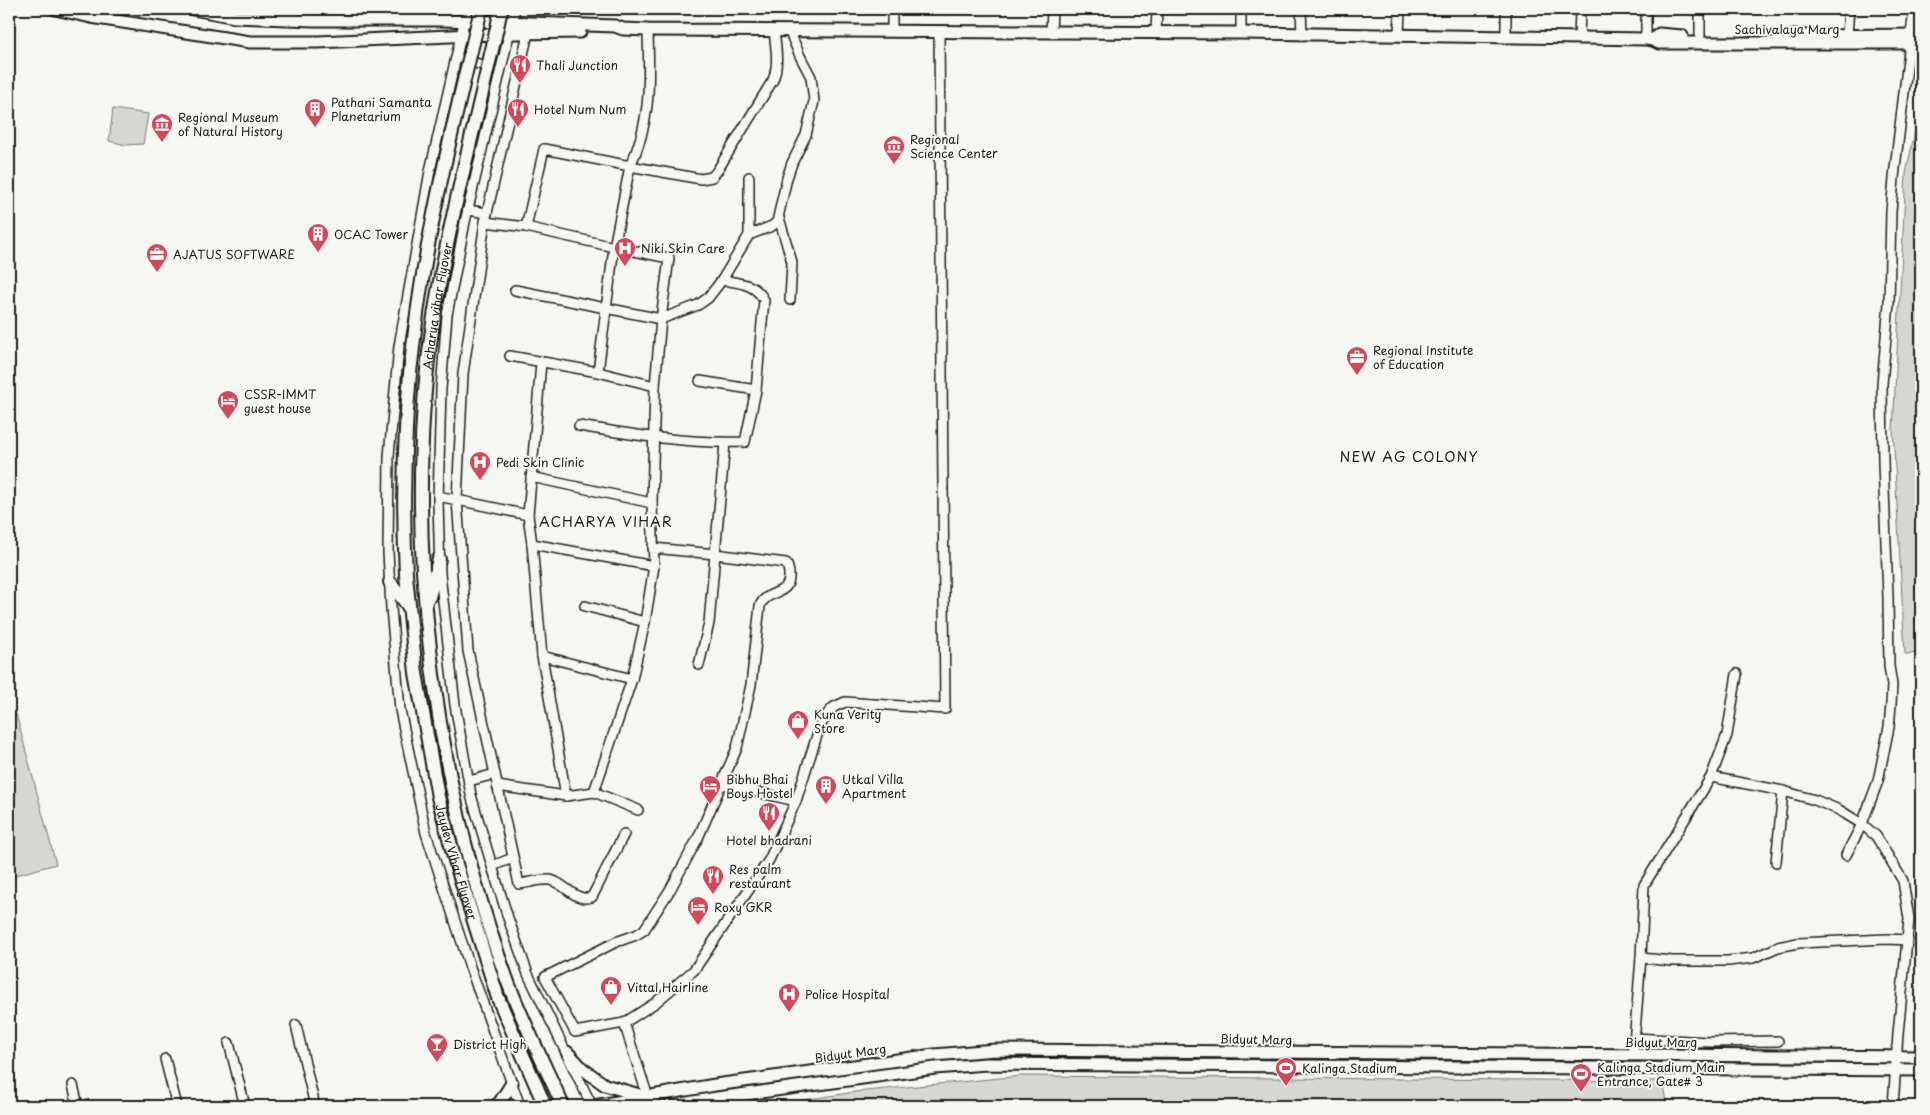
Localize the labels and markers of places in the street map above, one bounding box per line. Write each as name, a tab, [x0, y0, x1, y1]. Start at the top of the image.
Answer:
restaurant icon: Thali Junction	[508, 53, 532, 84]
place label: Thali Junction	[536, 56, 618, 74]
place label: Pathani Samanta Planetarium	[331, 93, 432, 125]
building icon: Pathani Samanta Planetarium	[303, 97, 327, 128]
restaurant icon: Hotel Num Num	[506, 97, 530, 128]
place label: Hotel Num Num	[534, 100, 627, 118]
place label: Regional Museum of Natural History	[178, 108, 283, 140]
museum icon: Regional Museum of Natural History	[150, 112, 174, 143]
place label: Regional Science Center	[910, 130, 998, 162]
museum icon: Regional Science Center	[882, 134, 906, 165]
building icon: OCAC Tower	[306, 222, 330, 253]
place label: OCAC Tower	[334, 225, 408, 243]
hospital icon: Niki Skin Care	[613, 236, 637, 267]
place label: Niki Skin Care	[641, 239, 725, 257]
office icon: AJATUS SOFTWARE	[145, 242, 169, 273]
place label: AJATUS SOFTWARE	[173, 245, 295, 263]
place label: Regional Institute of Education	[1373, 341, 1473, 373]
office icon: Regional Institute of Education	[1345, 345, 1369, 376]
place label: CSSR-IMMT guest house	[244, 385, 317, 417]
hotel icon: CSSR-IMMT guest house	[216, 389, 240, 420]
hospital icon: Pedi Skin Clinic	[468, 450, 492, 481]
place label: Pedi Skin Clinic	[496, 453, 584, 471]
place label: Kuna Verity Store	[814, 705, 881, 737]
shop icon: Kuna Verity Store	[786, 709, 810, 740]
place label: Bibhu Bhai Boys Hostel	[726, 770, 793, 802]
place label: Utkal Villa Apartment	[842, 770, 906, 802]
hotel icon: Bibhu Bhai Boys Hostel	[698, 774, 722, 805]
building icon: Utkal Villa Apartment	[814, 774, 838, 805]
restaurant icon: Hotel bhadrani	[757, 801, 781, 832]
place label: Hotel bhadrani	[726, 831, 812, 849]
place label: Res palm restaurant	[729, 860, 791, 892]
restaurant icon: Res palm restaurant	[701, 864, 725, 895]
hotel icon: Roxy GKR	[686, 895, 710, 926]
place label: Roxy GKR	[714, 898, 773, 916]
shop icon: Vittal Hairline	[599, 975, 623, 1006]
place label: Vittal Hairline	[627, 978, 709, 996]
hospital icon: Police Hospital	[777, 982, 801, 1013]
place label: Police Hospital	[805, 985, 890, 1003]
bar icon: District High	[425, 1032, 449, 1063]
place label: District High	[453, 1035, 527, 1053]
sports icon: Kalinga Stadium	[1274, 1056, 1298, 1087]
place label: Kalinga Stadium Main Entrance, Gate# 3	[1597, 1058, 1725, 1090]
place label: Kalinga Stadium	[1302, 1059, 1397, 1077]
sports icon: Kalinga Stadium Main Entrance, Gate# 3	[1569, 1062, 1593, 1093]

